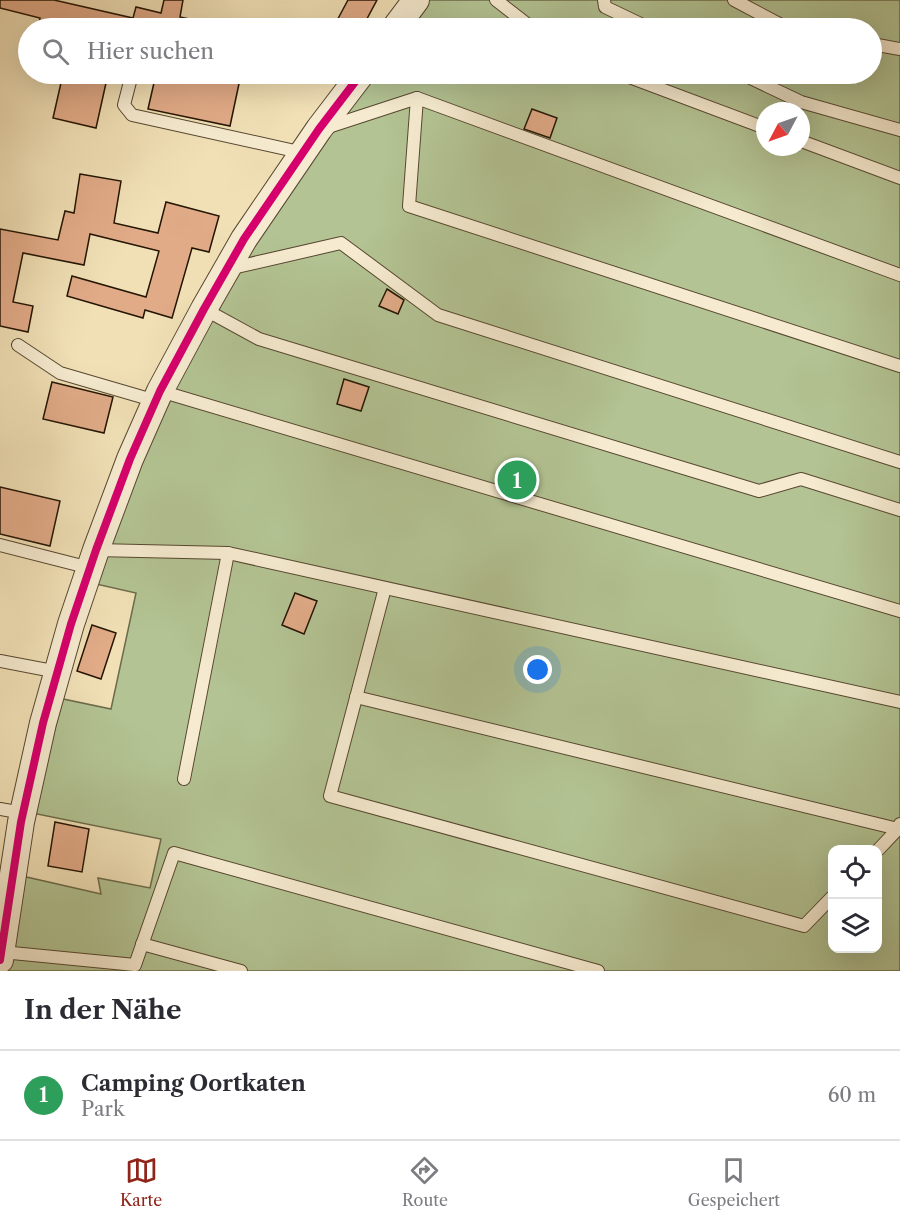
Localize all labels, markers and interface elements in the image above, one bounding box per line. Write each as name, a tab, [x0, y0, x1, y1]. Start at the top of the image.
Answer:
search box	[18, 18, 882, 84]
icon: search	[39, 35, 72, 68]
text: Hier suchen	[87, 38, 214, 65]
north arrow	[756, 102, 810, 156]
pin: 1	[498, 458, 536, 502]
your location	[523, 655, 552, 684]
map controls	[828, 845, 882, 953]
button: locate	[828, 845, 882, 899]
button: layers	[828, 899, 882, 953]
text: In der Nähe	[24, 994, 181, 1026]
text: Camping Oortkaten	[81, 1070, 306, 1097]
text: 1	[39, 1083, 48, 1107]
text: 60 m	[828, 1083, 876, 1107]
text: Park	[81, 1097, 124, 1121]
tab: Karte	[120, 1154, 162, 1210]
tab: Route	[402, 1154, 448, 1210]
tab: Gespeichert	[688, 1154, 780, 1210]

